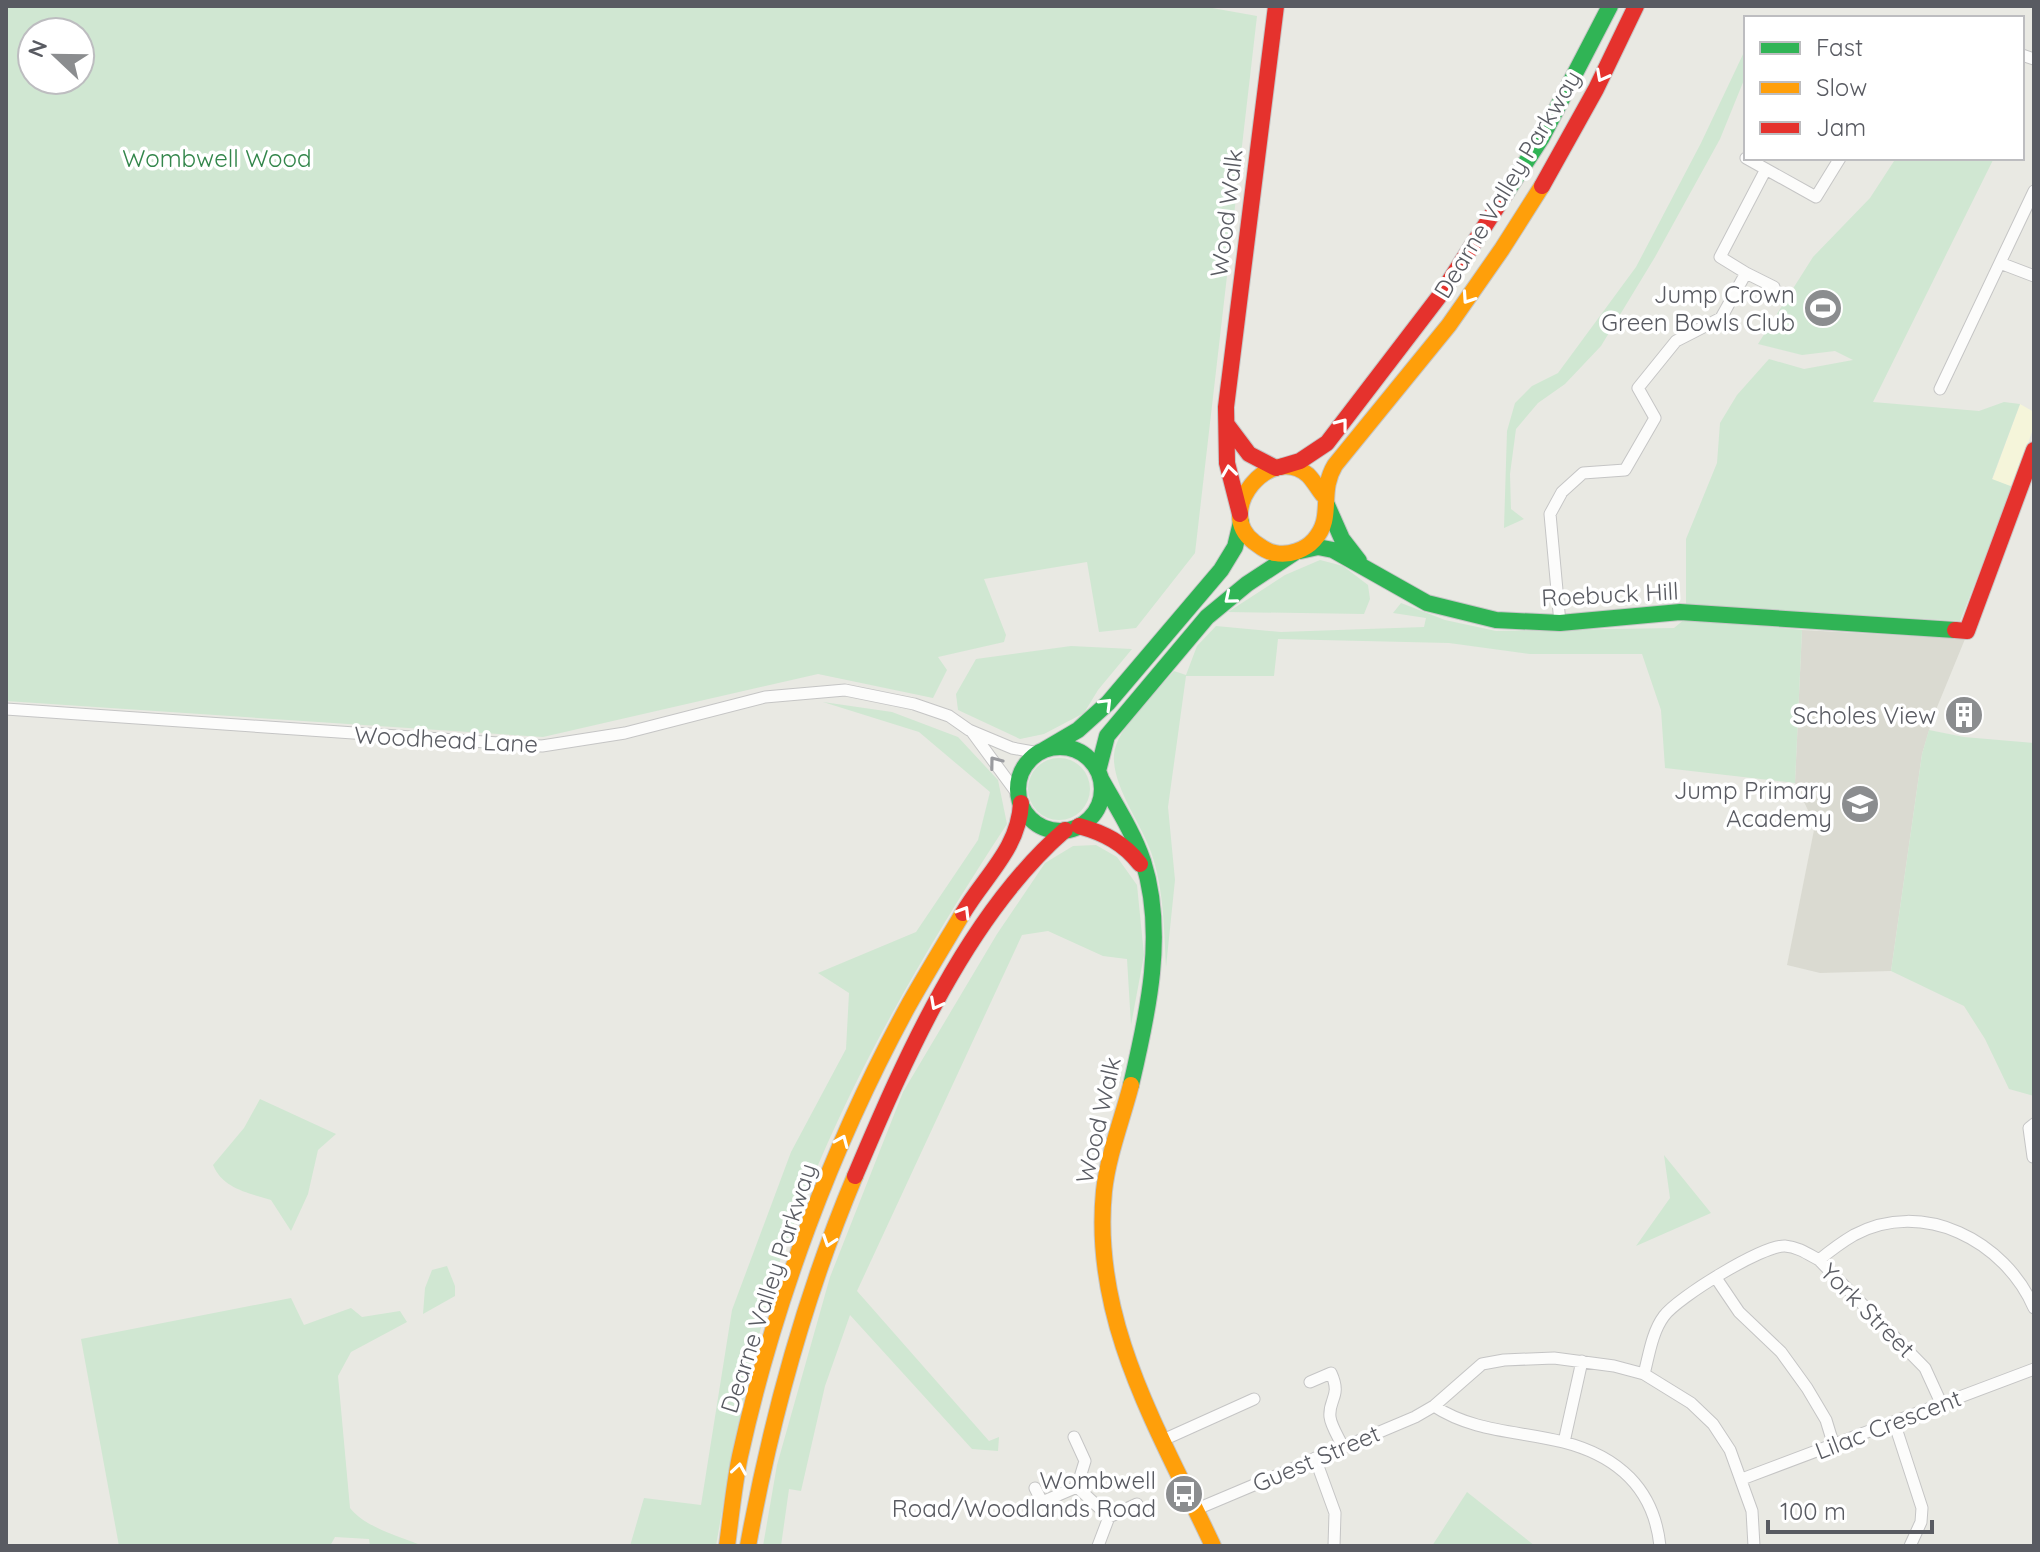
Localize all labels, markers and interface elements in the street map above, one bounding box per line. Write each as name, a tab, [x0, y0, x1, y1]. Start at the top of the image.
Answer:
north arrow	[16, 16, 96, 96]
legend	[1744, 16, 2024, 160]
text: Fast	[1816, 32, 1863, 62]
text: N	[21, 36, 53, 61]
street label: Dearne Valley Parkway	[1427, 65, 1587, 303]
one-way arrow	[1596, 68, 1611, 82]
text: Slow	[1816, 72, 1867, 102]
text: Jam	[1816, 112, 1866, 142]
park label: Wombwell Wood	[122, 143, 312, 173]
street label: Wood Walk	[1203, 147, 1249, 279]
place label: Jump Crown Green Bowls Club	[1601, 279, 1795, 337]
sports icon: Jump Crown Green Bowls Club	[1802, 287, 1844, 329]
one-way arrow	[1462, 290, 1477, 304]
one-way arrow	[1332, 419, 1347, 433]
one-way arrow	[1221, 464, 1238, 478]
street label: Roebuck Hill	[1541, 575, 1679, 613]
one-way arrow	[1224, 588, 1239, 602]
building icon: Scholes View	[1943, 694, 1985, 736]
one-way arrow	[1097, 699, 1112, 713]
place label: Scholes View	[1793, 700, 1936, 730]
street label: Woodhead Lane	[353, 719, 539, 759]
one-way arrow	[990, 757, 1005, 771]
place label: Jump Primary Academy	[1674, 775, 1832, 833]
school or university icon: Jump Primary Academy	[1839, 783, 1881, 825]
one-way arrow	[954, 906, 970, 921]
one-way arrow	[931, 996, 946, 1011]
street label: Wood Walk	[1069, 1054, 1127, 1186]
one-way arrow	[833, 1135, 849, 1150]
street label: Dearne Valley Parkway	[713, 1159, 823, 1417]
one-way arrow	[822, 1233, 838, 1247]
street label: York Street	[1815, 1257, 1921, 1363]
street label: Lilac Crescent	[1811, 1382, 1965, 1466]
street label: Guest Street	[1248, 1418, 1384, 1498]
one-way arrow	[730, 1462, 747, 1476]
place label: Wombwell Road/Woodlands Road	[892, 1465, 1156, 1523]
bus stop icon: Wombwell Road/Woodlands Road	[1163, 1473, 1205, 1515]
scale bar	[1768, 1484, 1932, 1534]
text: 100 m	[1780, 1496, 1846, 1526]

